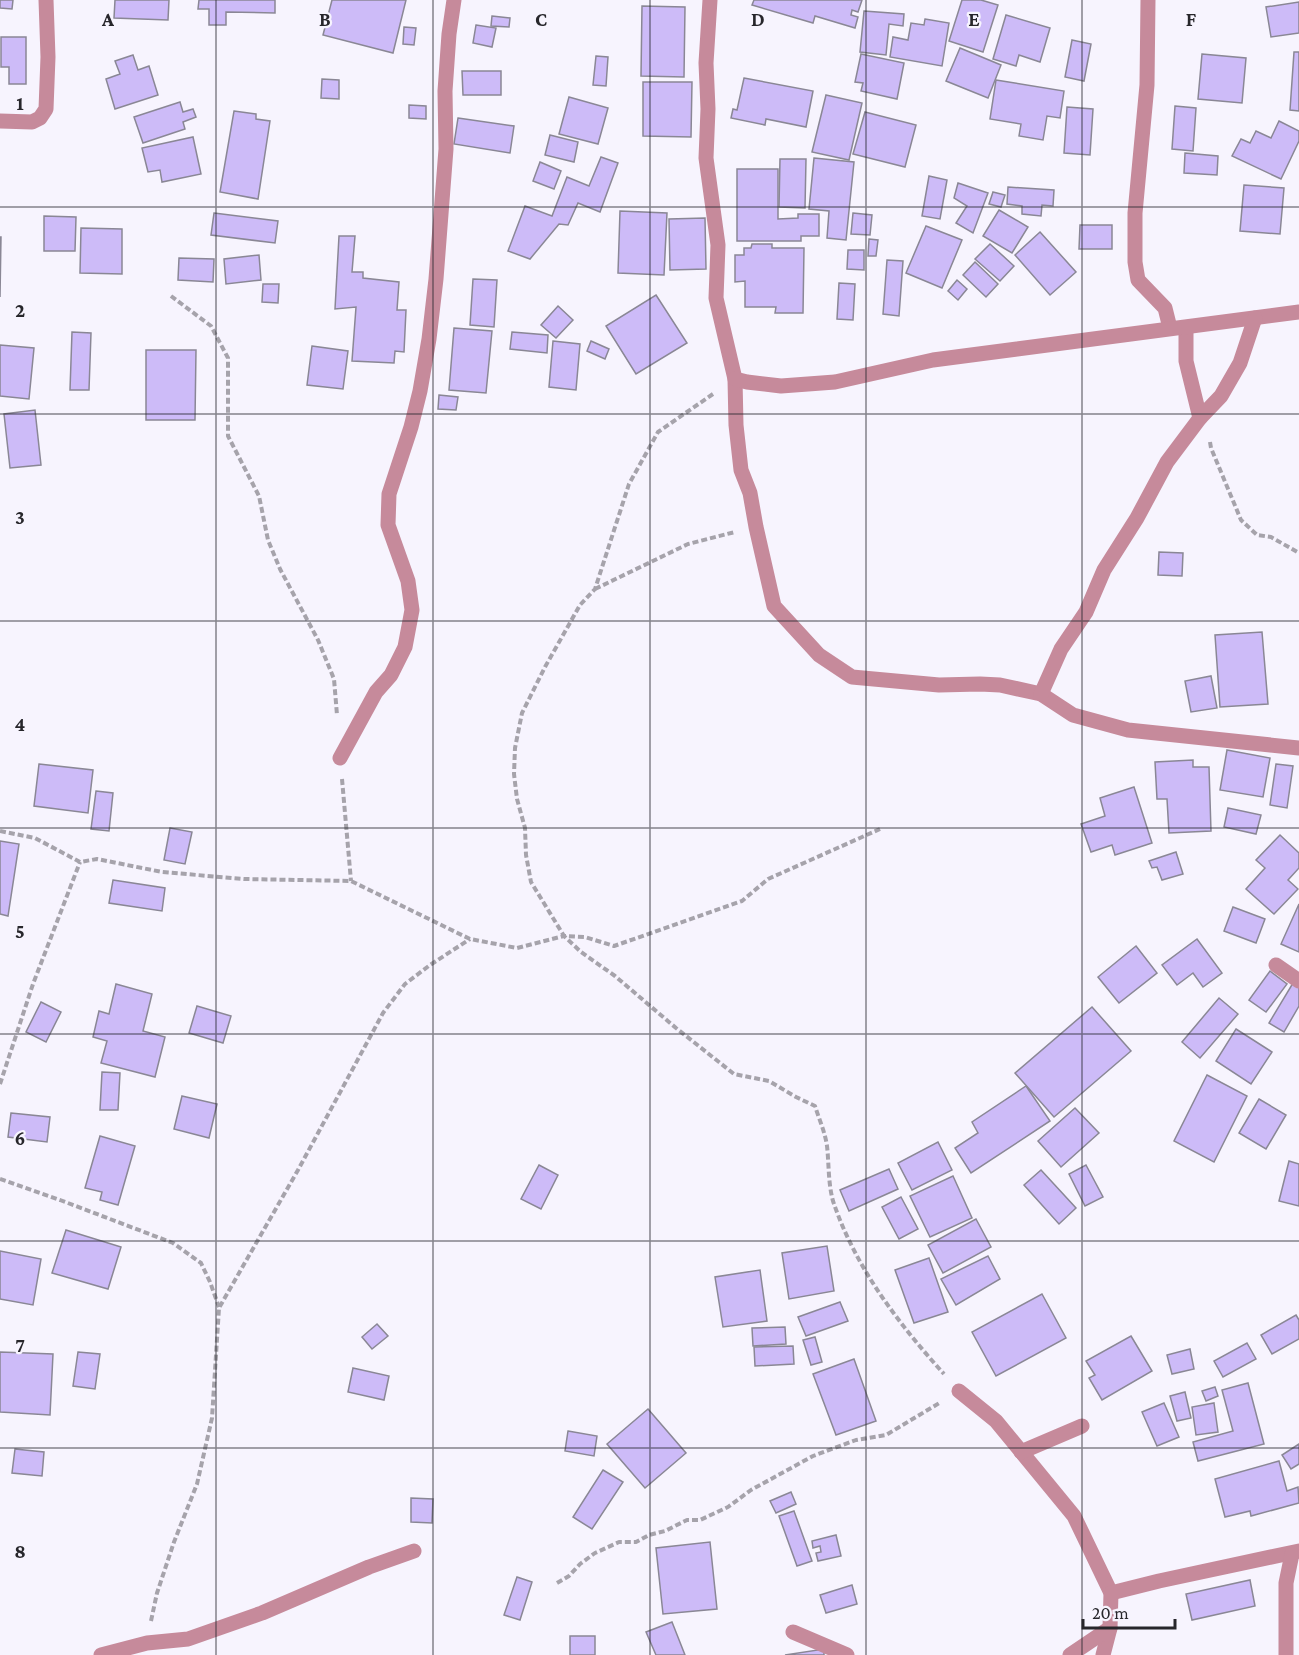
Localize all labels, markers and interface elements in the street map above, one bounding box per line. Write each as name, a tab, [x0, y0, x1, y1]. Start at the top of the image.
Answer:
text: A	[101, 8, 115, 30]
text: B	[319, 8, 331, 30]
text: C	[535, 8, 547, 30]
text: D	[751, 8, 765, 30]
text: E	[968, 8, 980, 30]
text: F	[1186, 8, 1197, 30]
text: 1	[16, 92, 24, 114]
text: 2	[15, 299, 25, 321]
text: 3	[15, 506, 25, 528]
text: 4	[15, 713, 26, 735]
text: 5	[15, 920, 25, 942]
text: 6	[15, 1127, 25, 1149]
text: 7	[15, 1334, 25, 1356]
text: 8	[14, 1540, 26, 1562]
scale bar	[1083, 1592, 1174, 1630]
text: 20 m	[1092, 1603, 1129, 1623]

